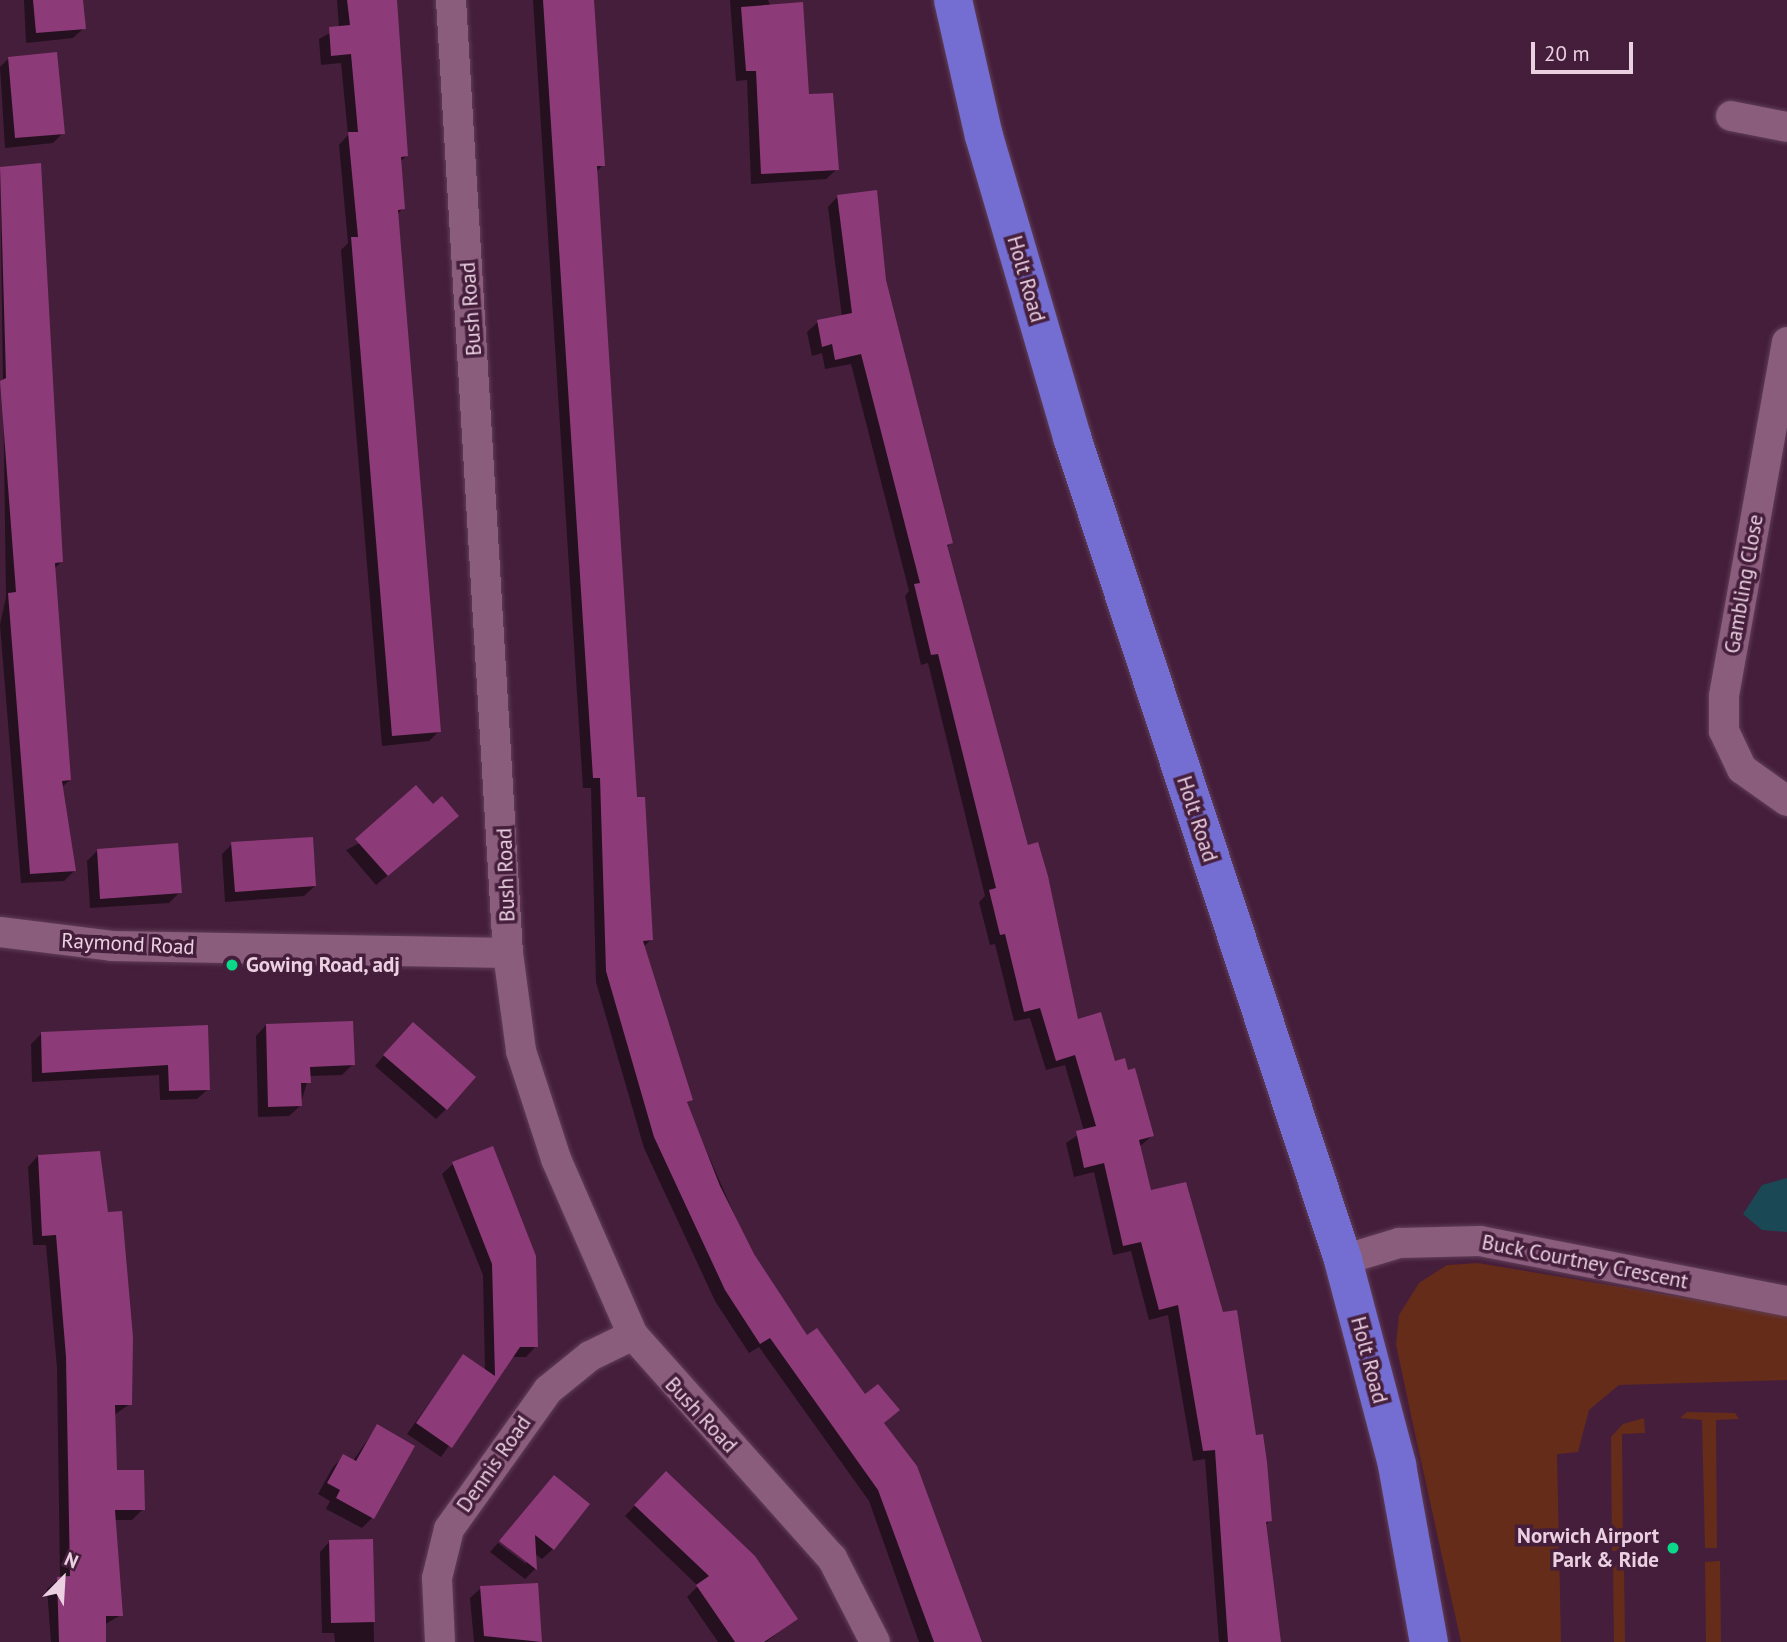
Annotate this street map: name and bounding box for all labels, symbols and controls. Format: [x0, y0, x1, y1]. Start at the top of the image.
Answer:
scale bar [1535, 28, 1636, 72]
text: 20 m [1544, 40, 1590, 67]
street label: Holt Road [1002, 233, 1050, 325]
street label: Bush Road [455, 261, 487, 357]
street label: Gambling Close [1719, 513, 1769, 655]
street label: Holt Road [1171, 773, 1223, 865]
street label: Bush Road [492, 828, 520, 922]
street label: Raymond Road [61, 928, 195, 960]
place label: Gowing Road, adj [246, 952, 401, 978]
marker: Gowing Road, adj [224, 957, 240, 973]
street label: Buck Courtney Crescent [1479, 1229, 1691, 1295]
street label: Holt Road [1345, 1314, 1393, 1406]
street label: Bush Road [660, 1372, 742, 1458]
street label: Dennis Road [452, 1411, 536, 1517]
place label: Norwich Airport Park & Ride [1516, 1523, 1659, 1573]
marker: Norwich Airport Park & Ride [1665, 1540, 1681, 1556]
north arrow [28, 1544, 98, 1614]
text: N [61, 1546, 82, 1573]

